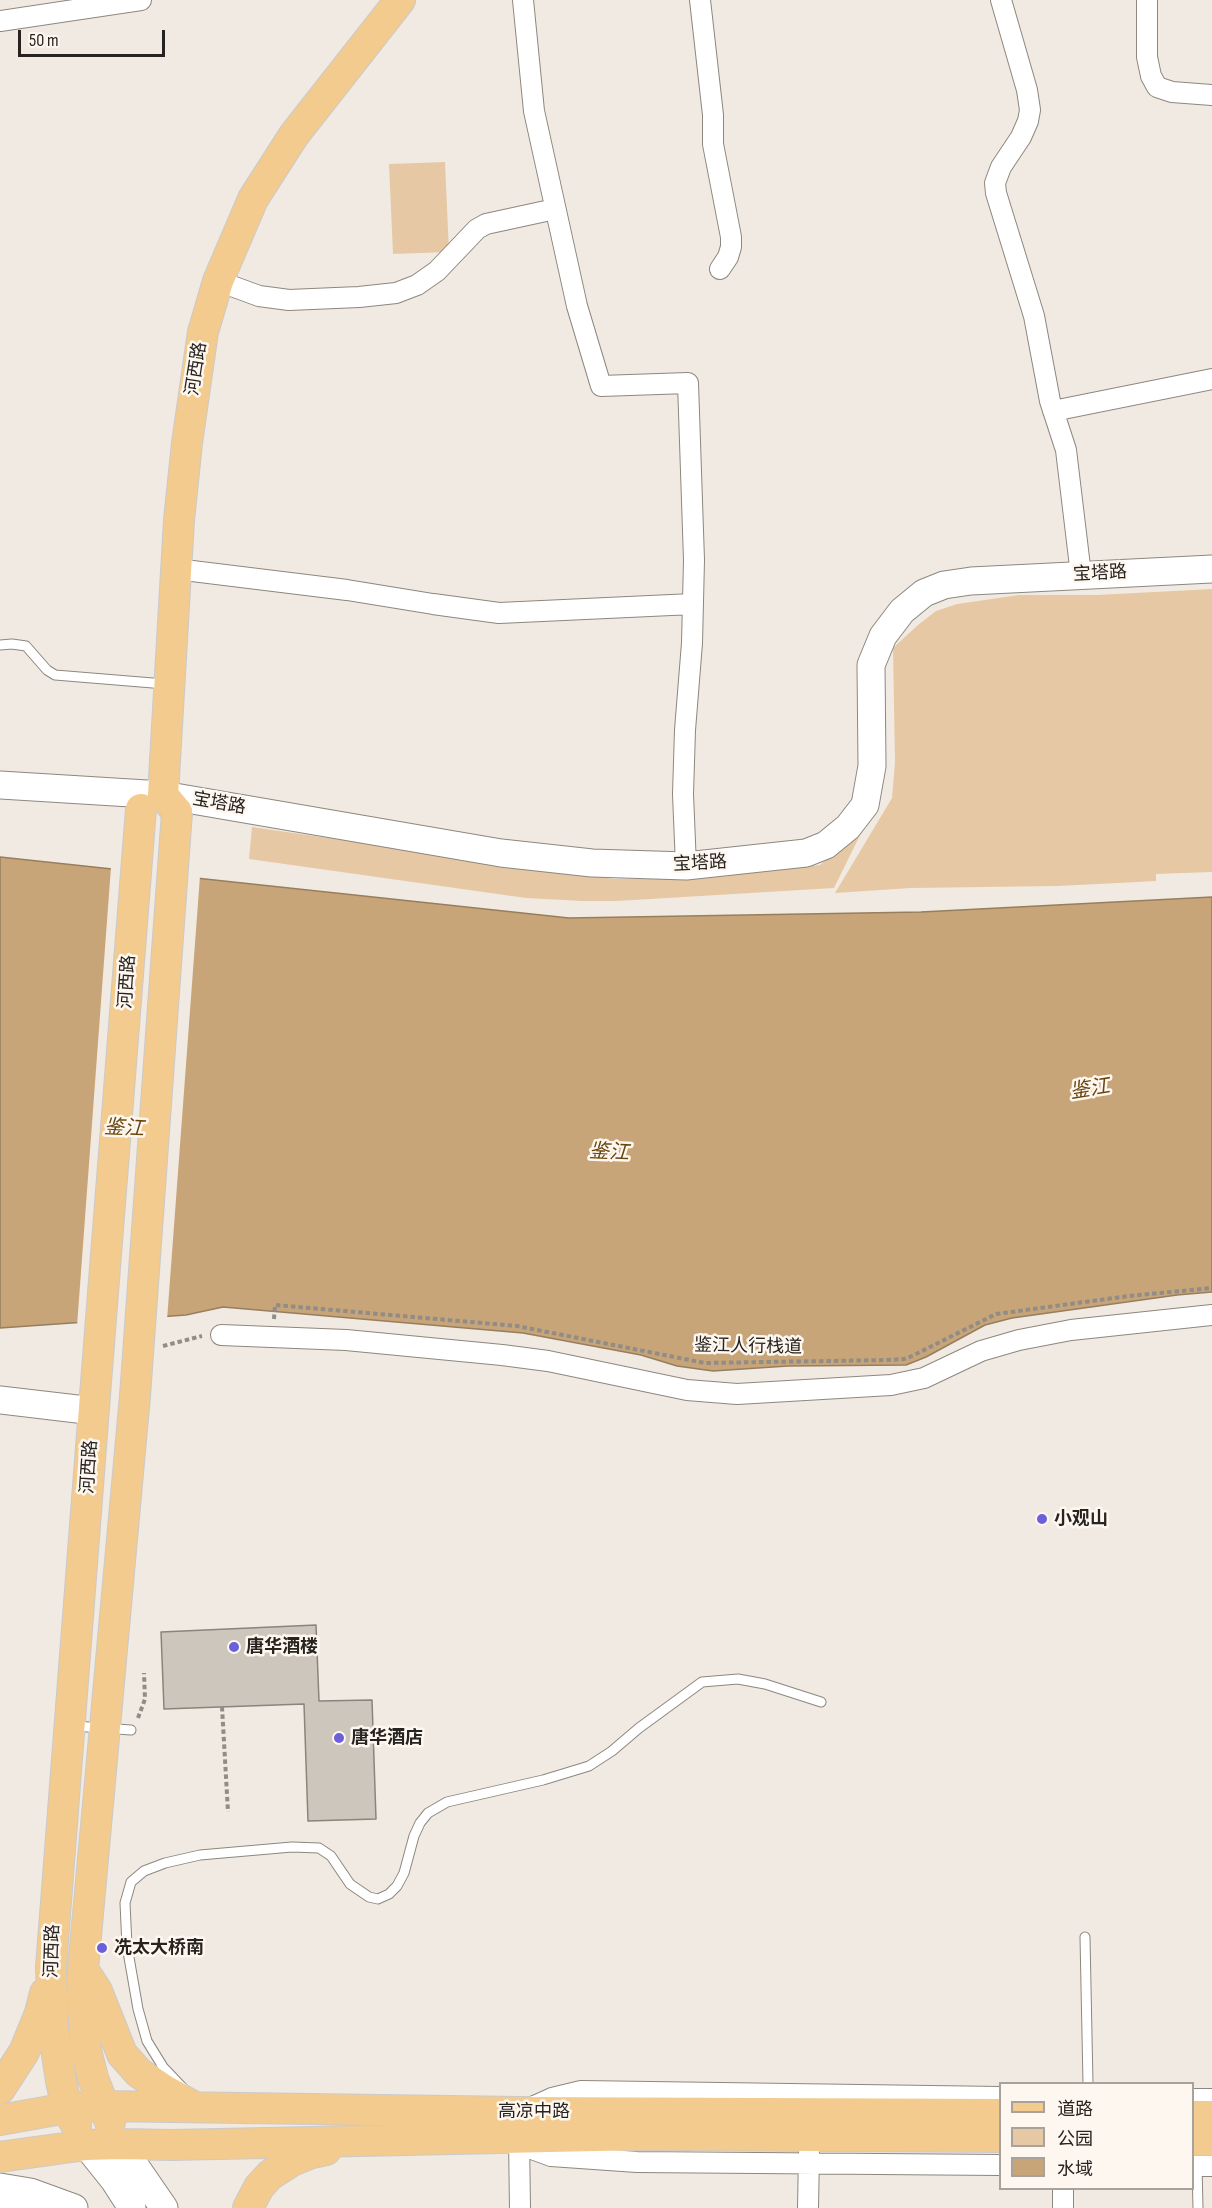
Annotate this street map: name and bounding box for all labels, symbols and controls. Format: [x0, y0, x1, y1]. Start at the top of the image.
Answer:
scale bar [21, 18, 168, 56]
text: 50 m [29, 30, 59, 51]
street label: 河西路 [182, 341, 212, 397]
street label: 宝塔路 [1072, 562, 1128, 586]
street label: 宝塔路 [191, 789, 247, 819]
street label: 宝塔路 [672, 852, 728, 876]
street label: 河西路 [115, 954, 141, 1010]
water label: 鉴江 [1068, 1075, 1112, 1105]
water label: 鉴江 [103, 1116, 145, 1142]
water label: 鉴江 [588, 1140, 630, 1166]
street label: 鉴江人行栈道 [694, 1335, 802, 1359]
street label: 河西路 [77, 1439, 103, 1495]
place label: 小观山 [1054, 1508, 1108, 1530]
marker: 小观山 [1035, 1512, 1049, 1526]
place label: 唐华酒楼 [246, 1636, 318, 1658]
marker: 唐华酒楼 [227, 1640, 241, 1654]
place label: 唐华酒店 [351, 1727, 423, 1749]
marker: 唐华酒店 [332, 1731, 346, 1745]
street label: 河西路 [41, 1924, 65, 1978]
place label: 冼太大桥南 [114, 1937, 204, 1959]
marker: 冼太大桥南 [95, 1941, 109, 1955]
legend [999, 2082, 1194, 2190]
text: 道路 [1057, 2099, 1093, 2120]
street label: 高凉中路 [498, 2101, 570, 2123]
text: 公园 [1057, 2129, 1093, 2150]
text: 水域 [1057, 2159, 1093, 2180]

